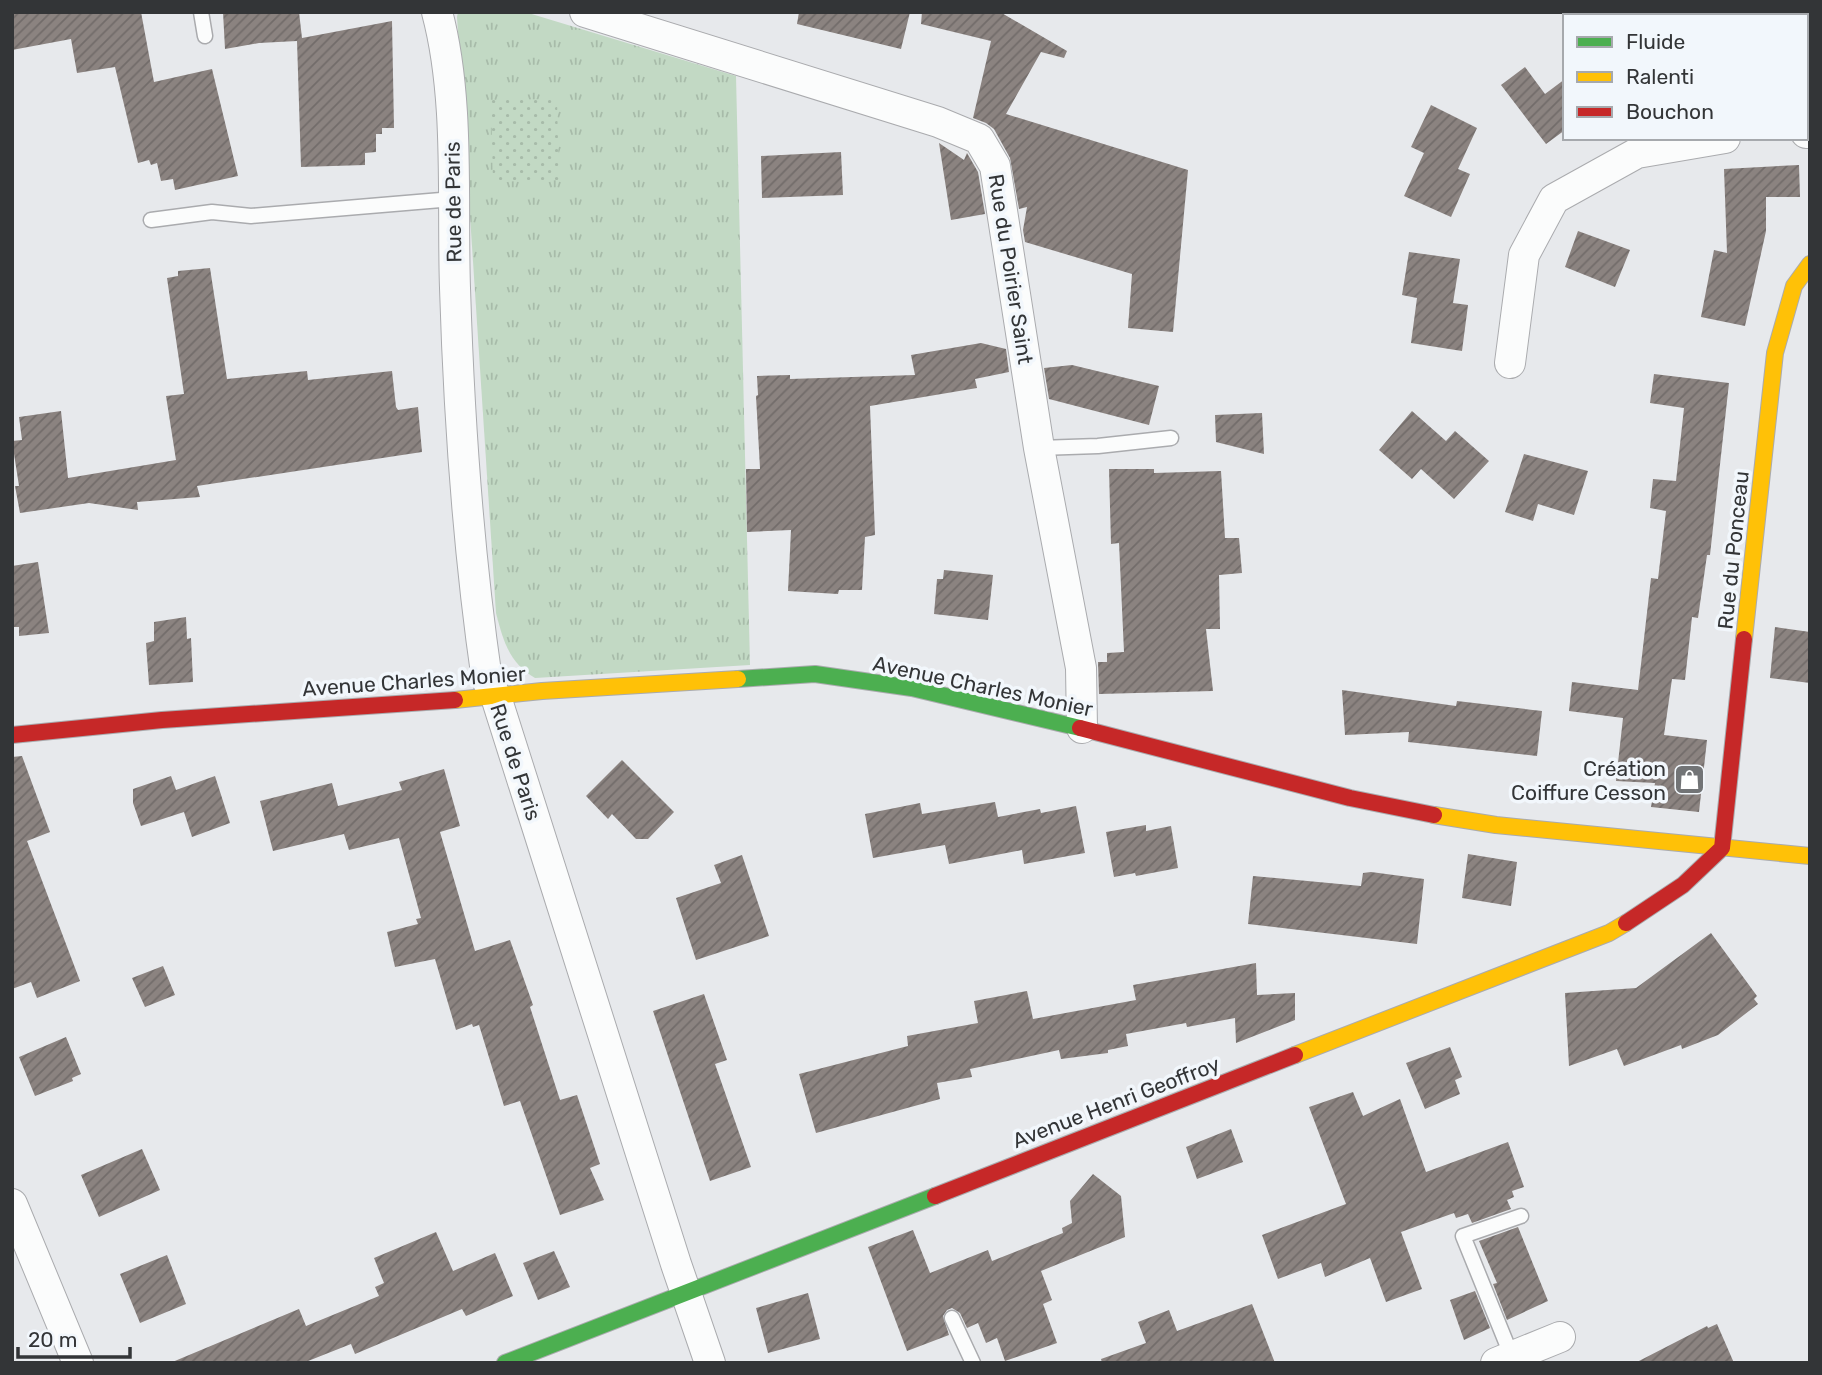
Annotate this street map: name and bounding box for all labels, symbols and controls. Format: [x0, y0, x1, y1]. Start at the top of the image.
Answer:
legend [1563, 14, 1808, 140]
text: Fluide [1626, 29, 1685, 54]
text: Ralenti [1626, 64, 1694, 89]
text: Bouchon [1626, 99, 1714, 124]
street label: Rue de Paris [439, 141, 467, 263]
street label: Rue du Poirier Saint [984, 172, 1038, 366]
street label: Rue du Ponceau [1712, 469, 1754, 631]
street label: Avenue Charles Monier [871, 650, 1095, 722]
street label: Avenue Charles Monier [301, 661, 527, 701]
street label: Rue de Paris [485, 700, 547, 824]
place label: Création Coiffure Cesson [1511, 756, 1666, 805]
shop icon: Création Coiffure Cesson [1672, 763, 1706, 797]
street label: Avenue Henri Geoffroy [1009, 1051, 1223, 1153]
scale bar [18, 1316, 130, 1360]
text: 20 m [28, 1327, 77, 1352]

